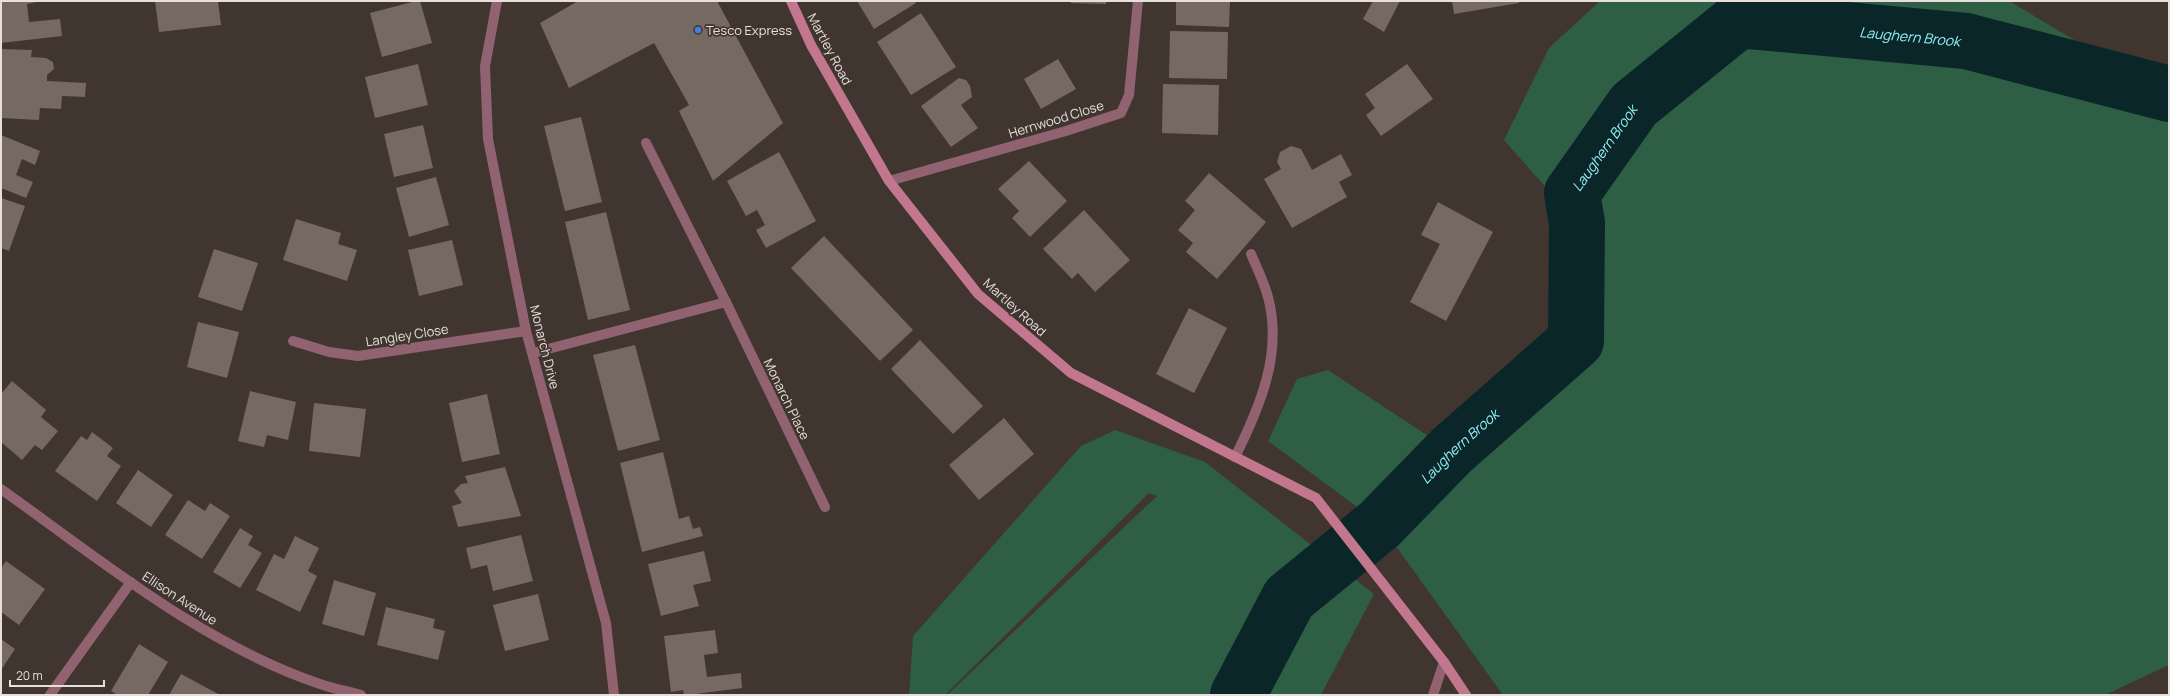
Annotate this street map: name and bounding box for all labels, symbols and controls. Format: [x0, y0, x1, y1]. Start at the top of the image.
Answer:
street label: Martley Road [804, 10, 856, 88]
place label: Tesco Express [706, 21, 792, 39]
water label: Laughern Brook [1859, 22, 1963, 50]
marker: Tesco Express [693, 25, 703, 35]
street label: Hernwood Close [1006, 96, 1106, 142]
water label: Laughern Brook [1567, 99, 1642, 195]
street label: Martley Road [980, 274, 1050, 340]
street label: Monarch Drive [526, 303, 564, 391]
street label: Langley Close [364, 320, 450, 350]
street label: Monarch Place [760, 355, 815, 443]
water label: Laughern Brook [1415, 403, 1504, 487]
street label: Ellison Avenue [139, 567, 221, 629]
scale bar [10, 662, 104, 688]
text: 20 m [16, 667, 43, 684]

